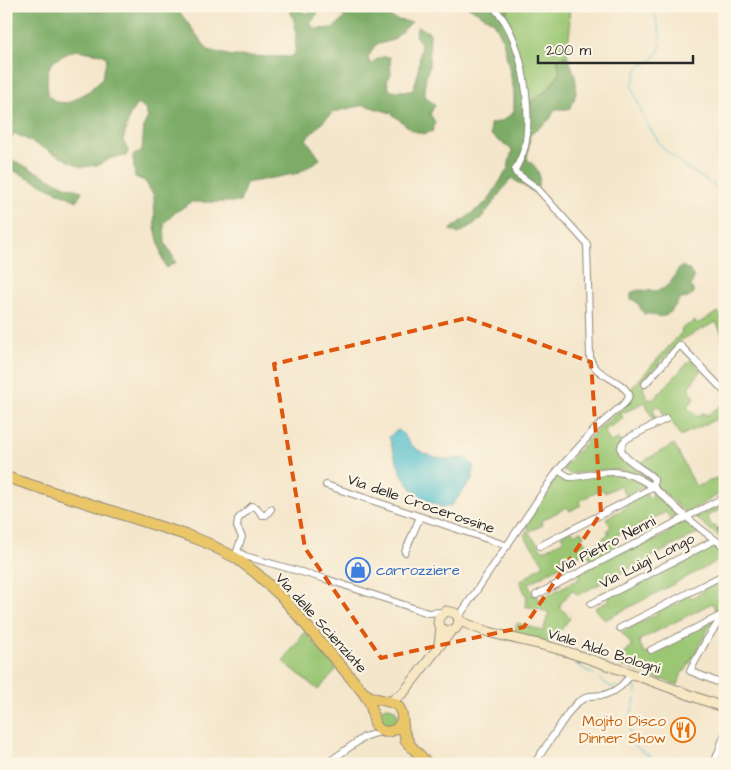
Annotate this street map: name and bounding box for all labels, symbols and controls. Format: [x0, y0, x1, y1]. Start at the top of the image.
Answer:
scale bar [538, 32, 694, 64]
text: 200 m [546, 40, 592, 61]
street label: Via delle Crocerossine [345, 469, 497, 539]
street label: Via Pietro Nenni [553, 511, 660, 579]
street label: Via Luigi Longo [596, 528, 699, 595]
shop icon: carrozziere [345, 557, 371, 583]
place label: carrozziere [376, 560, 460, 581]
street label: Via delle Scienziate [270, 568, 372, 678]
street label: Viale Aldo Bologni [545, 623, 664, 680]
place label: Mojito Disco Dinner Show [579, 711, 667, 749]
restaurant icon: Mojito Disco Dinner Show [670, 717, 696, 743]

